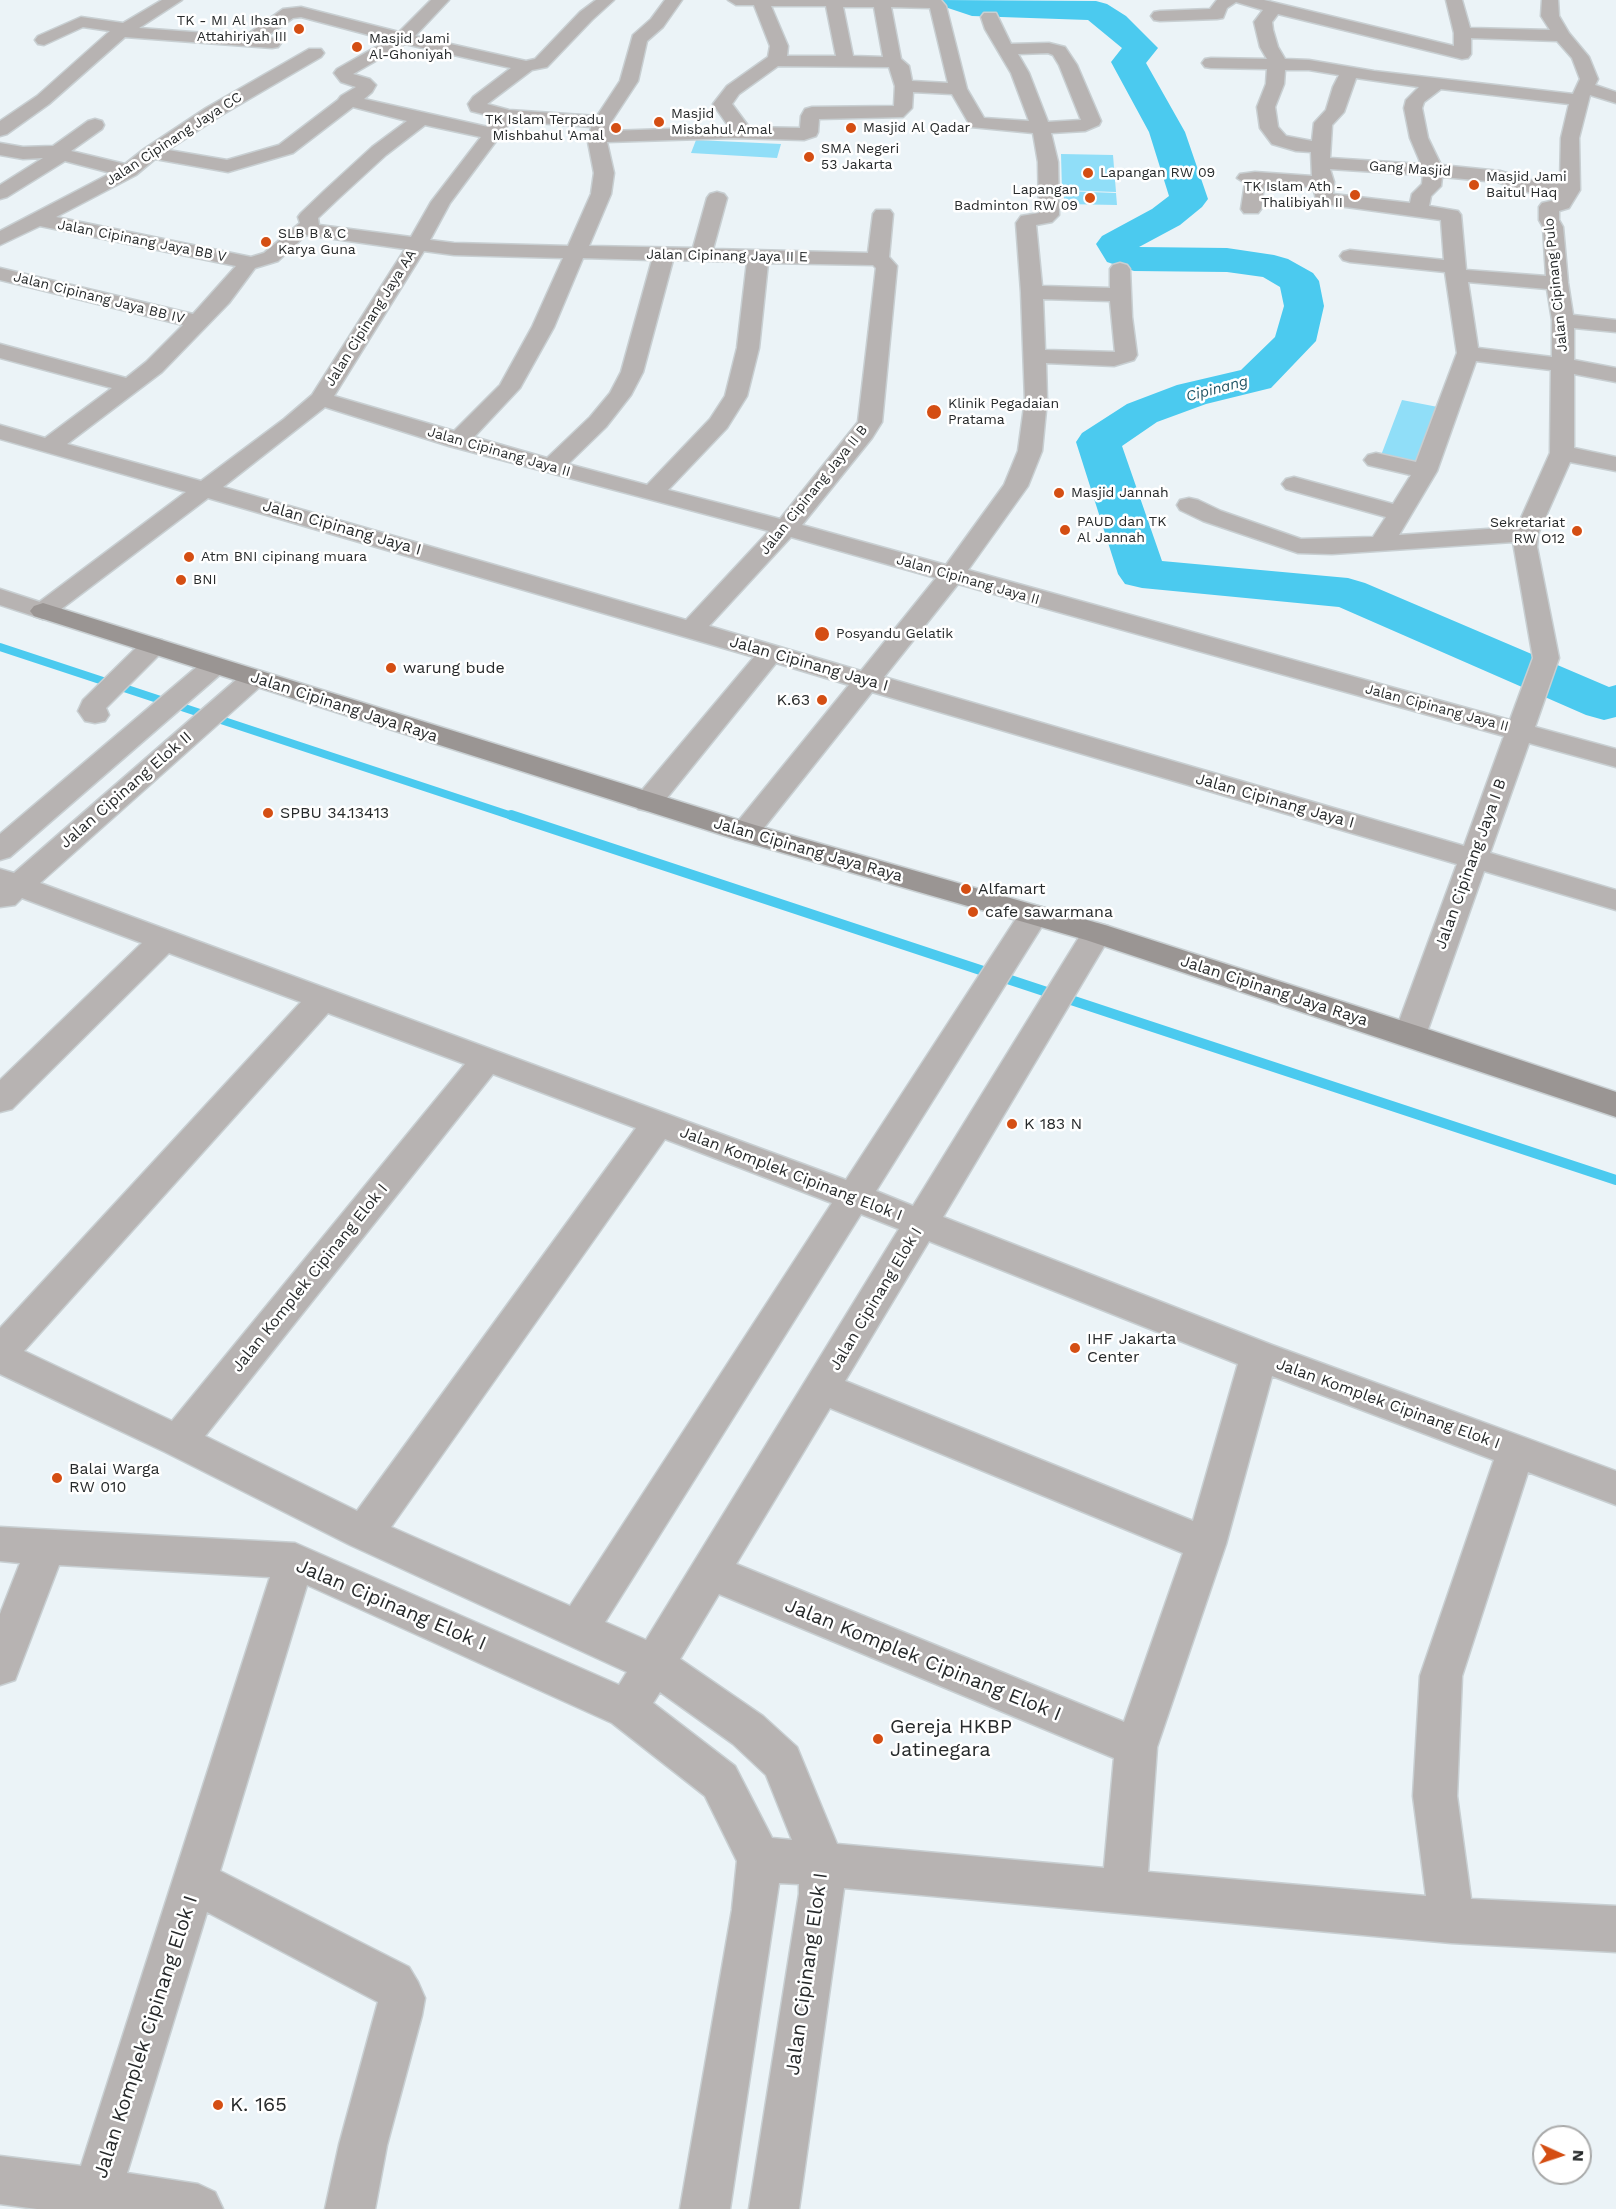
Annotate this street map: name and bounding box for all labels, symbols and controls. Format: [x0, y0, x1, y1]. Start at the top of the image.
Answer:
place label: TK - MI Al Ihsan Attahiriyah III [177, 13, 287, 46]
marker: TK - MI Al Ihsan Attahiriyah III [292, 22, 306, 36]
place label: Masjid Jami Al-Ghoniyah [369, 31, 452, 63]
marker: Masjid Jami Al-Ghoniyah [350, 40, 364, 54]
street label: Jalan Cipinang Jaya CC [103, 89, 245, 189]
place label: Masjid Misbahul Amal [671, 106, 772, 138]
place label: TK Islam Terpadu Mishbahul 'Amal [485, 112, 604, 144]
marker: Masjid Misbahul Amal [652, 115, 666, 129]
place label: Masjid Al Qadar [863, 120, 970, 136]
marker: TK Islam Terpadu Mishbahul 'Amal [609, 121, 623, 135]
marker: Masjid Al Qadar [844, 121, 858, 135]
place label: SMA Negeri 53 Jakarta [821, 141, 899, 174]
marker: SMA Negeri 53 Jakarta [802, 150, 816, 164]
street label: Gang Masjid [1368, 158, 1452, 180]
place label: Lapangan RW 09 [1100, 165, 1215, 181]
marker: Lapangan RW 09 [1081, 166, 1095, 180]
place label: Masjid Jami Baitul Haq [1486, 169, 1567, 202]
marker: Masjid Jami Baitul Haq [1467, 178, 1481, 192]
place label: TK Islam Ath - Thalibiyah II [1244, 179, 1343, 212]
place label: Lapangan Badminton RW 09 [954, 182, 1078, 214]
marker: TK Islam Ath - Thalibiyah II [1348, 188, 1362, 202]
marker: Lapangan Badminton RW 09 [1083, 191, 1097, 205]
street label: Jalan Cipinang Jaya BB V [56, 216, 228, 266]
street label: Jalan Cipinang Pulo [1541, 217, 1571, 353]
place label: SLB B & C Karya Guna [278, 226, 356, 258]
marker: SLB B & C Karya Guna [259, 235, 273, 249]
street label: Jalan Cipinang Jaya II E [646, 246, 808, 266]
street label: Jalan Cipinang Jaya AA [322, 247, 420, 389]
street label: Jalan Cipinang Jaya BB IV [12, 269, 186, 327]
water label: Cipinang [1184, 372, 1250, 406]
place label: Klinik Pegadaian Pratama [948, 396, 1059, 428]
marker: Klinik Pegadaian Pratama [925, 403, 943, 421]
street label: Jalan Cipinang Jaya II B [757, 422, 871, 558]
street label: Jalan Cipinang Jaya II [426, 424, 572, 480]
place label: Masjid Jannah [1071, 485, 1169, 501]
marker: Masjid Jannah [1052, 486, 1066, 500]
street label: Jalan Cipinang Jaya I [260, 496, 424, 560]
place label: PAUD dan TK Al Jannah [1077, 514, 1166, 546]
place label: Sekretariat RW O12 [1490, 515, 1565, 548]
marker: PAUD dan TK Al Jannah [1058, 523, 1072, 537]
marker: Sekretariat RW O12 [1570, 524, 1584, 538]
place label: Atm BNI cipinang muara [201, 549, 367, 565]
marker: Atm BNI cipinang muara [182, 550, 196, 564]
street label: Jalan Cipinang Jaya II [895, 552, 1041, 608]
place label: BNI [193, 572, 217, 588]
marker: BNI [174, 573, 188, 587]
marker: Posyandu Gelatik [813, 625, 831, 643]
place label: Posyandu Gelatik [836, 626, 953, 642]
street label: Jalan Cipinang Jaya I [727, 632, 891, 696]
place label: warung bude [403, 658, 505, 678]
marker: warung bude [384, 661, 398, 675]
street label: Jalan Cipinang Jaya Raya [248, 668, 440, 746]
street label: Jalan Cipinang Jaya II [1363, 681, 1511, 735]
place label: K.63 [776, 690, 810, 710]
marker: K.63 [815, 693, 829, 707]
street label: Jalan Cipinang Elok II [56, 728, 196, 852]
street label: Jalan Cipinang Jaya I [1193, 769, 1357, 833]
street label: Jalan Cipinang Jaya I B [1431, 776, 1511, 952]
place label: SPBU 34.13413 [280, 803, 389, 823]
marker: SPBU 34.13413 [261, 806, 275, 820]
street label: Jalan Cipinang Jaya Raya [711, 814, 905, 886]
place label: Alfamart [978, 879, 1045, 899]
marker: Alfamart [959, 882, 973, 896]
place label: cafe sawarmana [985, 902, 1113, 922]
marker: cafe sawarmana [966, 905, 980, 919]
street label: Jalan Cipinang Jaya Raya [1178, 952, 1370, 1030]
place label: K 183 N [1024, 1114, 1082, 1134]
marker: K 183 N [1005, 1117, 1019, 1131]
street label: Jalan Komplek Cipinang Elok I [677, 1123, 905, 1225]
street label: Jalan Komplek Cipinang Elok I [228, 1180, 392, 1376]
street label: Jalan Cipinang Elok I [826, 1224, 926, 1374]
place label: IHF Jakarta Center [1087, 1329, 1176, 1367]
marker: IHF Jakarta Center [1068, 1341, 1082, 1355]
street label: Jalan Komplek Cipinang Elok I [1273, 1354, 1503, 1454]
place label: Balai Warga RW 010 [69, 1459, 160, 1497]
marker: Balai Warga RW 010 [50, 1471, 64, 1485]
street label: Jalan Cipinang Elok I [292, 1554, 490, 1656]
street label: Jalan Komplek Cipinang Elok I [781, 1593, 1065, 1727]
place label: Gereja HKBP Jatinegara [890, 1715, 1012, 1762]
marker: Gereja HKBP Jatinegara [871, 1732, 885, 1746]
street label: Jalan Cipinang Elok I [781, 1871, 833, 2077]
street label: Jalan Komplek Cipinang Elok I [89, 1893, 203, 2181]
place label: K. 165 [230, 2093, 287, 2117]
marker: K. 165 [211, 2098, 225, 2112]
north arrow [1532, 2125, 1592, 2185]
text: N [1569, 2149, 1588, 2162]

